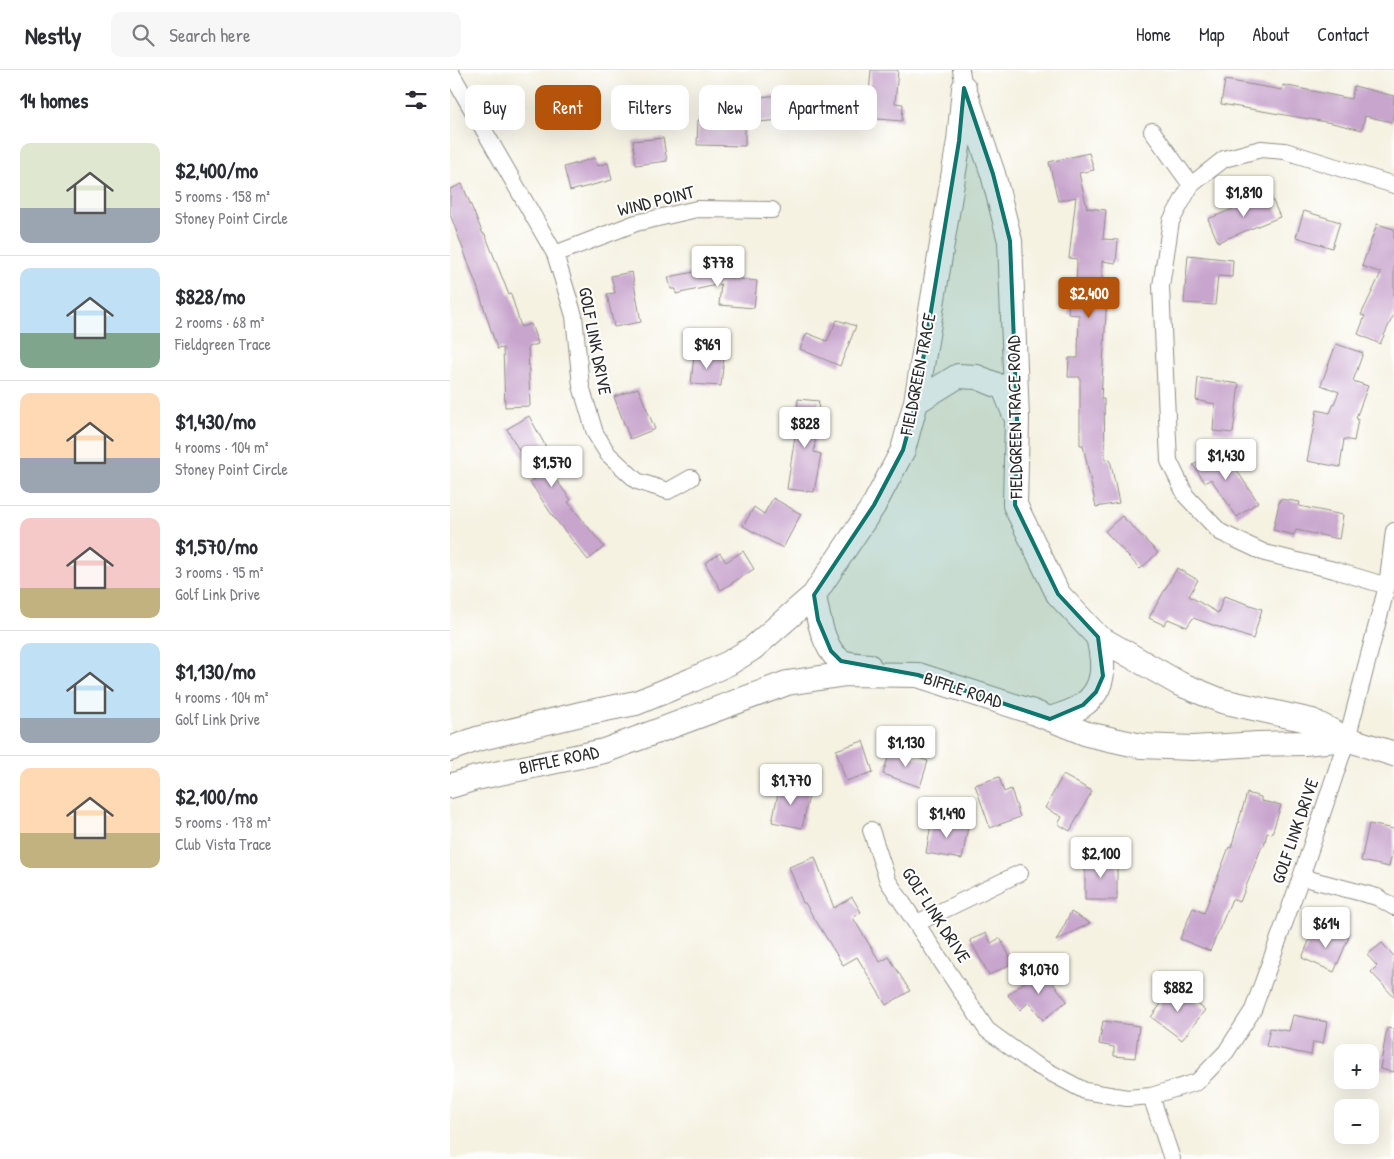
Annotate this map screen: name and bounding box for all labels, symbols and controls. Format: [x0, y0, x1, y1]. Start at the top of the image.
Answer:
search box [111, 12, 461, 57]
text: Nestly [25, 19, 81, 51]
icon: search [129, 21, 157, 49]
text: Search here [169, 22, 251, 48]
text: Home [1136, 22, 1171, 47]
text: Map [1199, 22, 1224, 47]
text: About [1252, 22, 1289, 47]
text: Contact [1317, 22, 1369, 47]
chip: Buy [465, 85, 525, 130]
chip: Rent [535, 85, 601, 130]
chip: Filters [611, 85, 689, 130]
chip: New [699, 85, 761, 130]
chip: Apartment [771, 85, 877, 130]
text: 14 homes [20, 86, 88, 115]
icon: filters [402, 86, 430, 114]
text: $2,400/mo [175, 156, 258, 185]
icon: home [60, 163, 120, 223]
pin: $1,810 [1203, 176, 1285, 218]
street label: WIND POINT [615, 179, 698, 222]
text: $1,810 [1225, 181, 1263, 203]
text: 5 rooms · 158 m² [175, 185, 270, 207]
text: Stoney Point Circle [175, 207, 288, 229]
pin: $778 [688, 246, 748, 288]
text: $778 [703, 251, 733, 273]
pin: $2,400 [1048, 276, 1130, 319]
text: $828/mo [175, 282, 245, 311]
text: $2,400 [1069, 282, 1109, 304]
street label: GOLF LINK DRIVE [573, 285, 618, 397]
icon: home [60, 288, 120, 348]
text: 2 rooms · 68 m² [175, 311, 264, 333]
street label: FIELDGREEN TRACE [893, 311, 942, 438]
pin: $969 [677, 328, 737, 370]
text: Fieldgreen Trace [175, 333, 271, 355]
text: $969 [694, 333, 720, 355]
street label: FIELDGREEN TRACE ROAD [1001, 335, 1028, 500]
pin: $828 [775, 406, 835, 449]
text: $1,430/mo [175, 407, 256, 436]
text: $828 [790, 412, 820, 434]
icon: home [60, 413, 120, 473]
text: 4 rooms · 104 m² [175, 436, 269, 458]
pin: $1,430 [1185, 438, 1267, 481]
text: $1,430 [1207, 444, 1245, 466]
pin: $1,570 [511, 446, 593, 488]
text: $1,570 [532, 451, 572, 473]
text: Stoney Point Circle [175, 458, 288, 480]
text: $1,570/mo [175, 532, 258, 561]
icon: home [60, 538, 120, 598]
text: 3 rooms · 95 m² [175, 561, 263, 583]
text: Golf Link Drive [175, 583, 260, 605]
text: $1,130/mo [175, 657, 256, 686]
icon: home [60, 663, 120, 723]
street label: BIFFLE ROAD [921, 665, 1006, 714]
text: 4 rooms · 104 m² [175, 686, 269, 708]
text: Golf Link Drive [175, 708, 260, 730]
pin: $1,130 [865, 726, 947, 768]
text: $1,130 [887, 731, 925, 753]
street label: BIFFLE ROAD [517, 739, 602, 780]
pin: $1,770 [750, 764, 832, 806]
text: $1,770 [771, 769, 811, 791]
street label: GOLF LINK DRIVE [1265, 775, 1324, 887]
text: $2,100/mo [175, 782, 258, 811]
icon: home [60, 788, 120, 848]
pin: $1,490 [906, 796, 988, 839]
text: $1,490 [929, 802, 965, 824]
text: 5 rooms · 178 m² [175, 811, 271, 833]
text: Club Vista Trace [175, 833, 271, 855]
pin: $2,100 [1060, 836, 1142, 879]
text: $2,100 [1082, 842, 1120, 864]
street label: GOLF LINK DRIVE [896, 862, 977, 967]
pin: $614 [1296, 906, 1356, 949]
text: $614 [1313, 912, 1339, 934]
pin: $1,070 [998, 952, 1080, 995]
text: $1,070 [1019, 958, 1059, 980]
pin: $882 [1148, 970, 1208, 1013]
text: $882 [1163, 976, 1193, 998]
map controls [1334, 1044, 1379, 1144]
button: + [1334, 1044, 1379, 1089]
button: − [1334, 1099, 1379, 1144]

